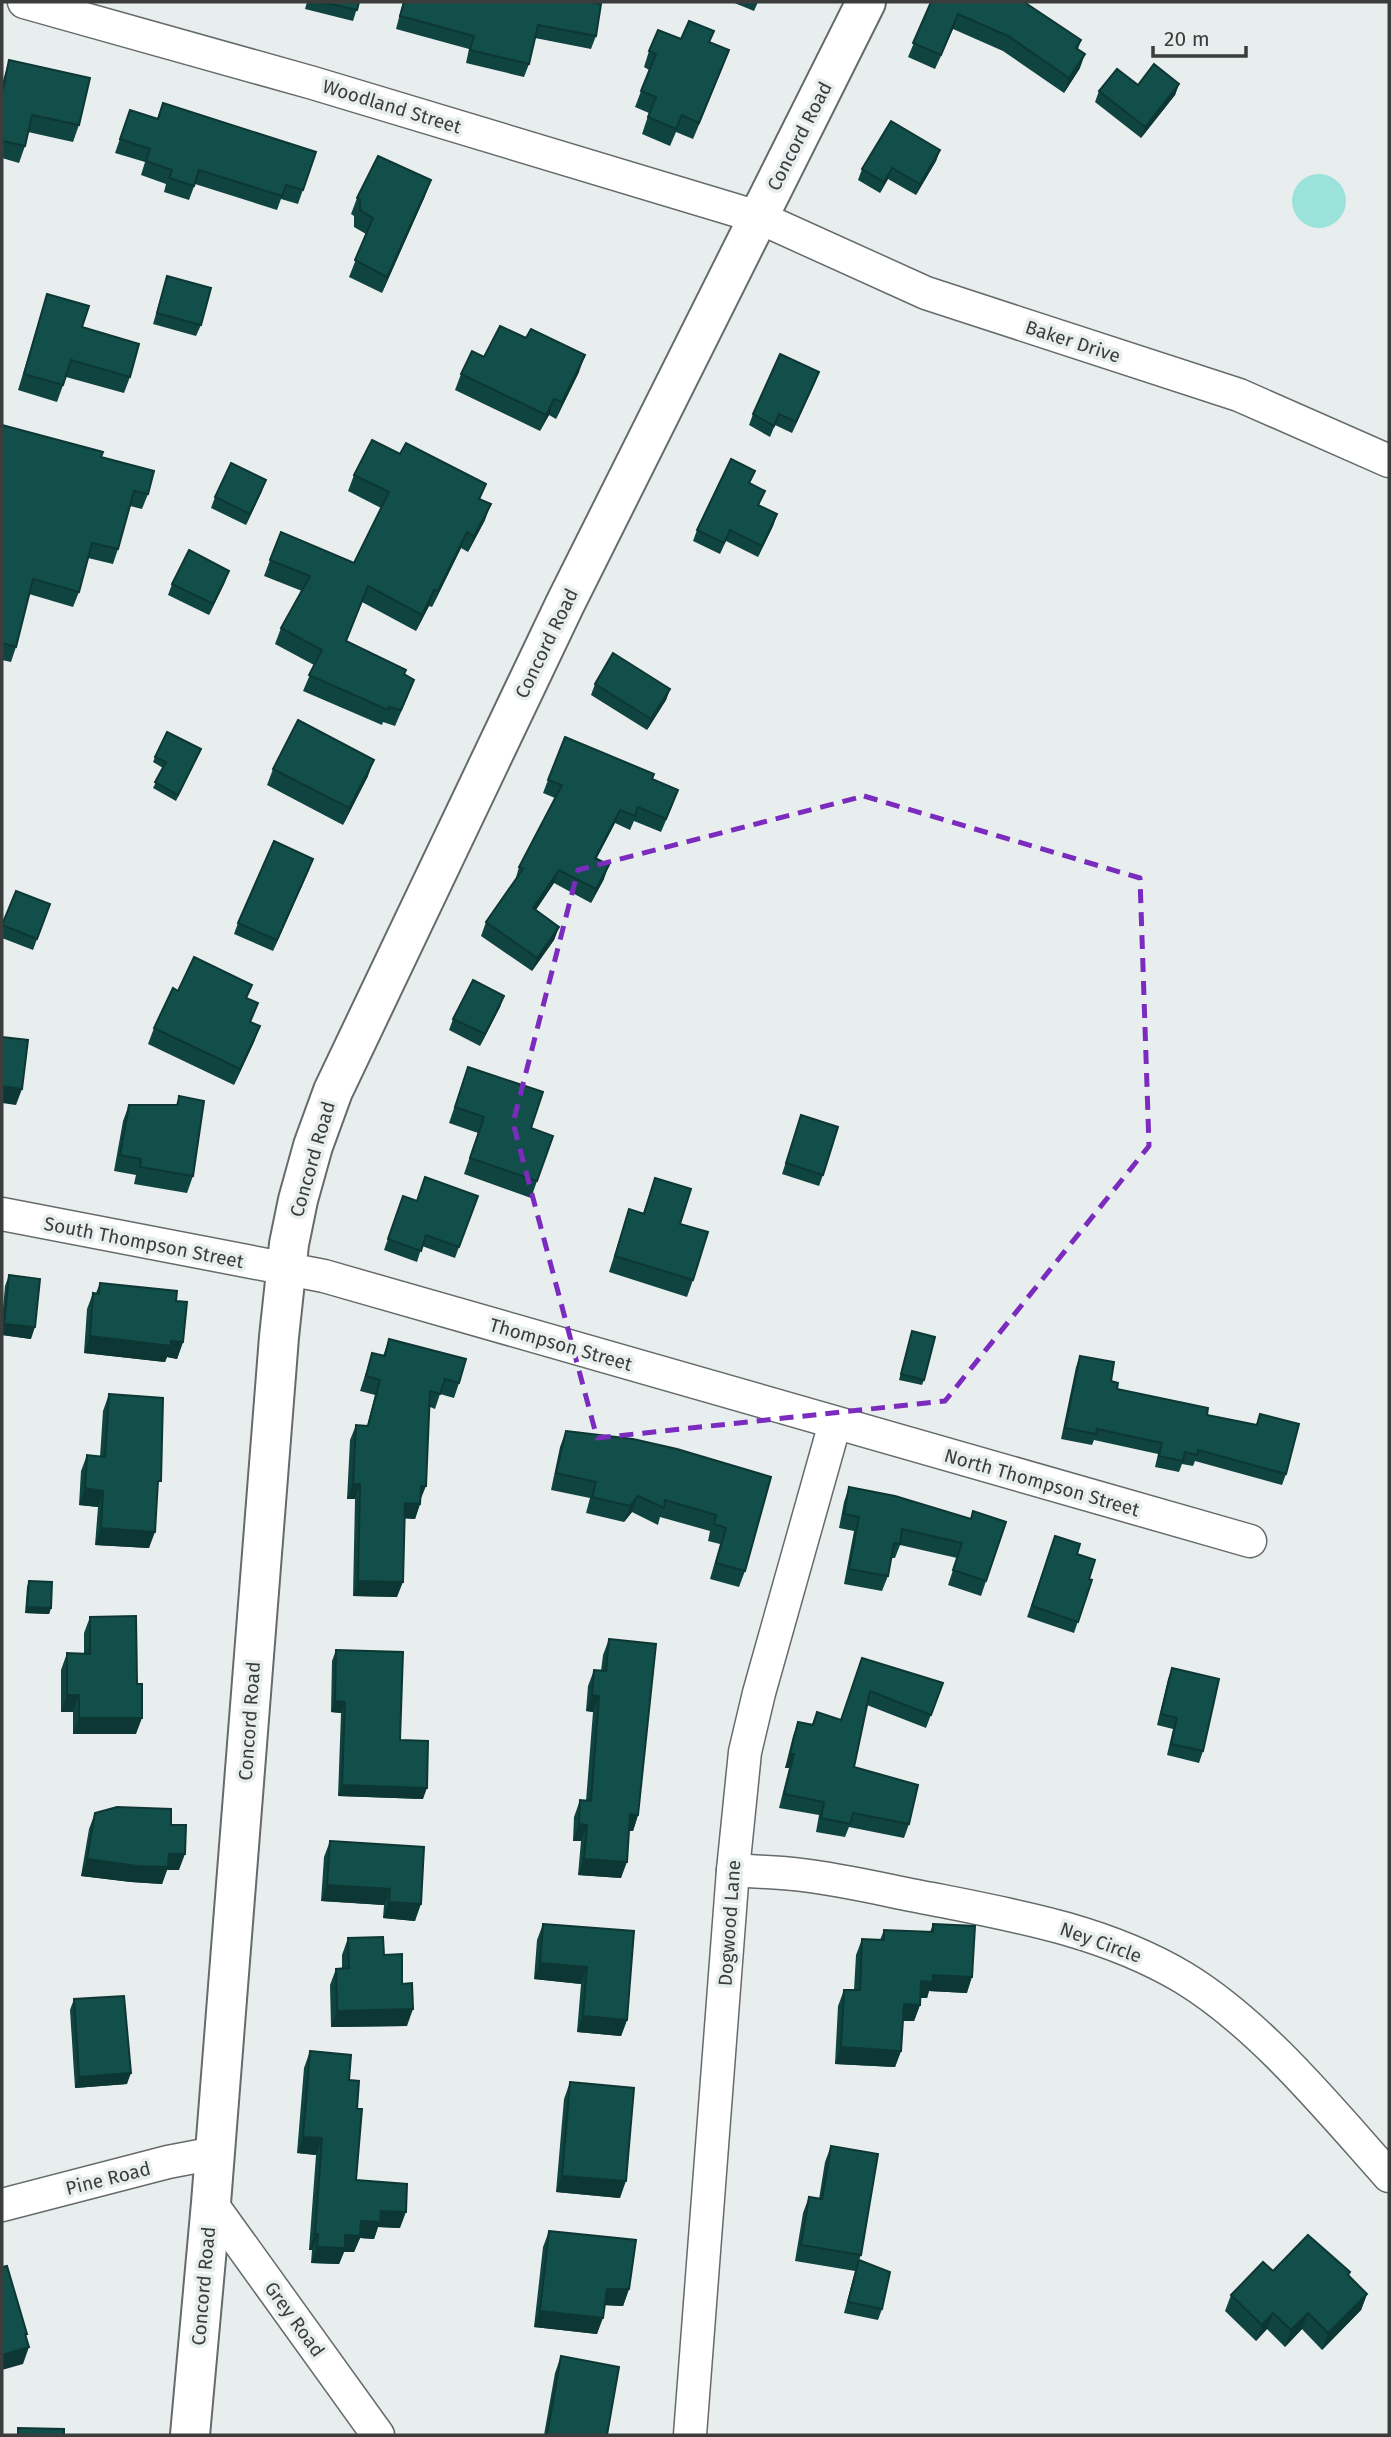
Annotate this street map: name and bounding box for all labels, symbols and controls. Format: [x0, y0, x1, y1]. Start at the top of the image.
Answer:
scale bar [1153, 14, 1246, 58]
text: 20 m [1164, 26, 1210, 52]
street label: Woodland Street [320, 74, 464, 139]
street label: Concord Road [762, 78, 837, 195]
street label: Baker Drive [1022, 315, 1123, 368]
street label: Concord Road [510, 585, 583, 702]
street label: Concord Road [285, 1099, 340, 1220]
street label: South Thompson Street [42, 1212, 246, 1273]
street label: Thompson Street [487, 1313, 635, 1376]
street label: North Thompson Street [942, 1444, 1142, 1521]
street label: Concord Road [234, 1661, 265, 1781]
street label: Dogwood Lane [714, 1859, 745, 1987]
street label: Ney Circle [1057, 1917, 1145, 1968]
street label: Pine Road [63, 2157, 153, 2200]
street label: Concord Road [187, 2226, 220, 2346]
street label: Grey Road [260, 2277, 330, 2361]

